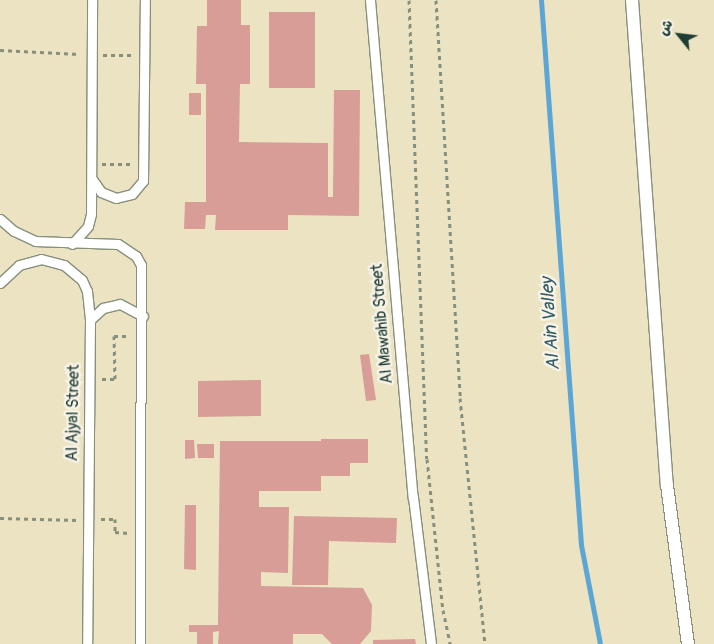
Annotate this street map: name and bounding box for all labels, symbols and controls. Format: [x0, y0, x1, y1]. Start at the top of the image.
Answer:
north arrow [654, 10, 704, 60]
text: ش [654, 17, 677, 38]
street label: Al Mawahib Street [367, 263, 397, 385]
water label: Al Ain Valley [537, 277, 565, 371]
street label: Al Ajyal Street [63, 365, 83, 461]

